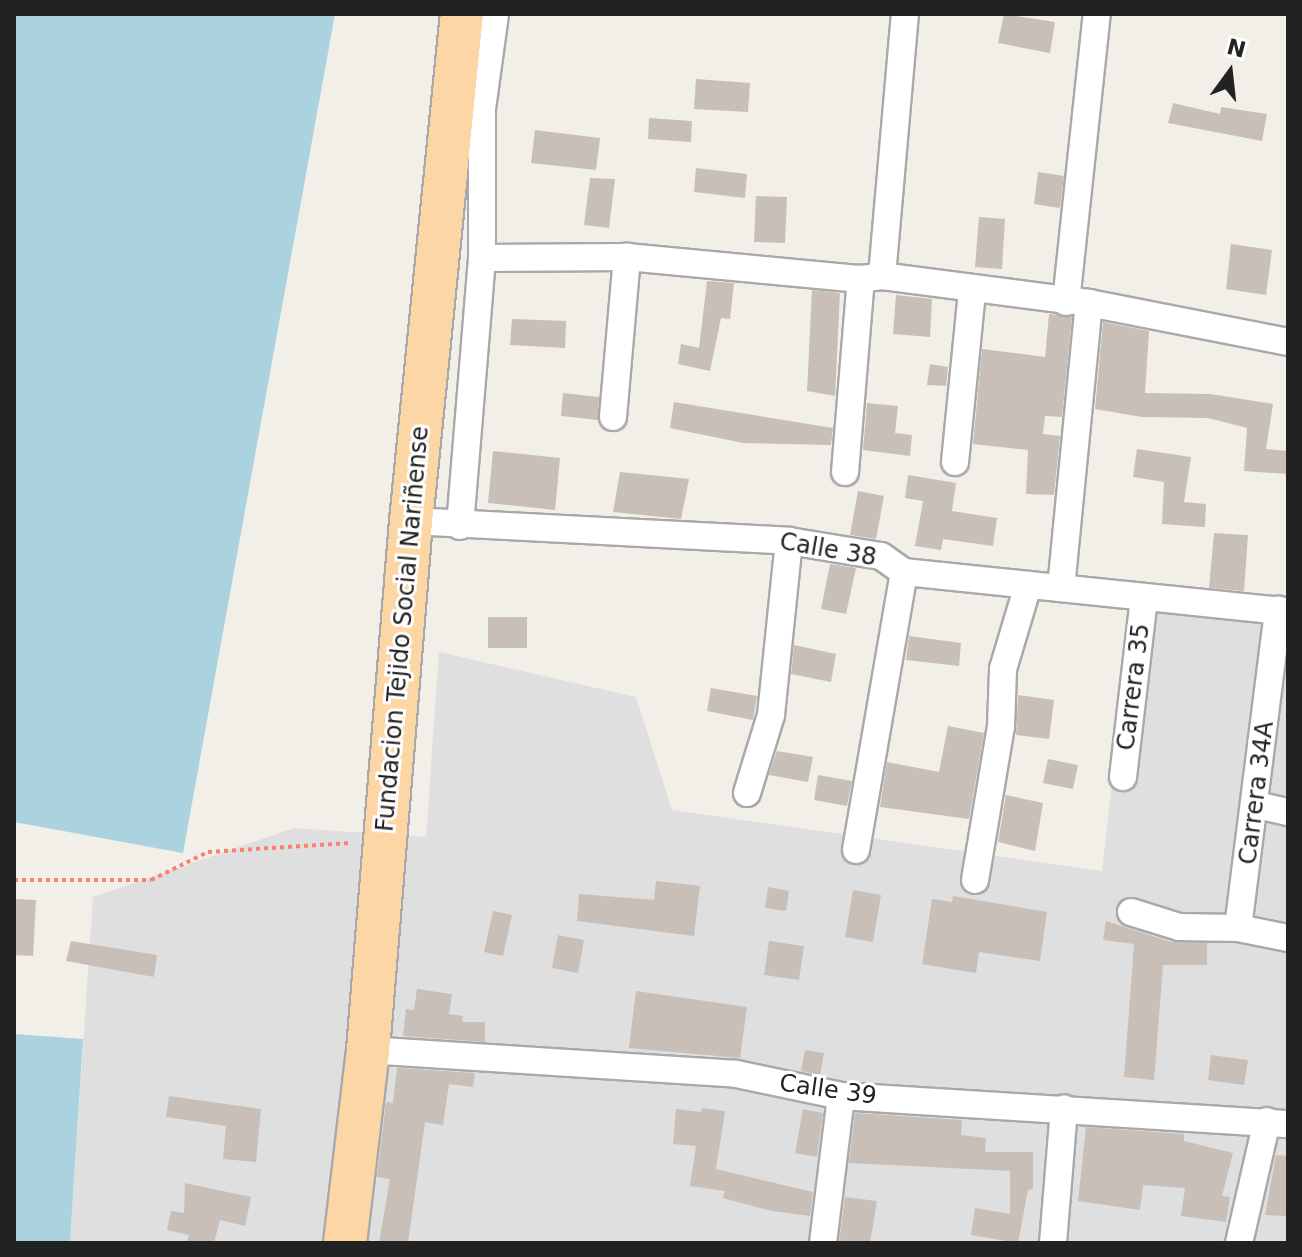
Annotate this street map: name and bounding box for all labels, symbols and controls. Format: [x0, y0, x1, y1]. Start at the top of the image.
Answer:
north arrow [1190, 32, 1270, 112]
text: N [1224, 34, 1248, 63]
street label: Fundacion Tejido Social Nariñense [371, 425, 435, 833]
street label: Calle 38 [777, 527, 879, 573]
street label: Carrera 35 [1112, 622, 1156, 752]
street label: Carrera 34A [1234, 720, 1280, 866]
street label: Calle 39 [778, 1069, 878, 1111]

